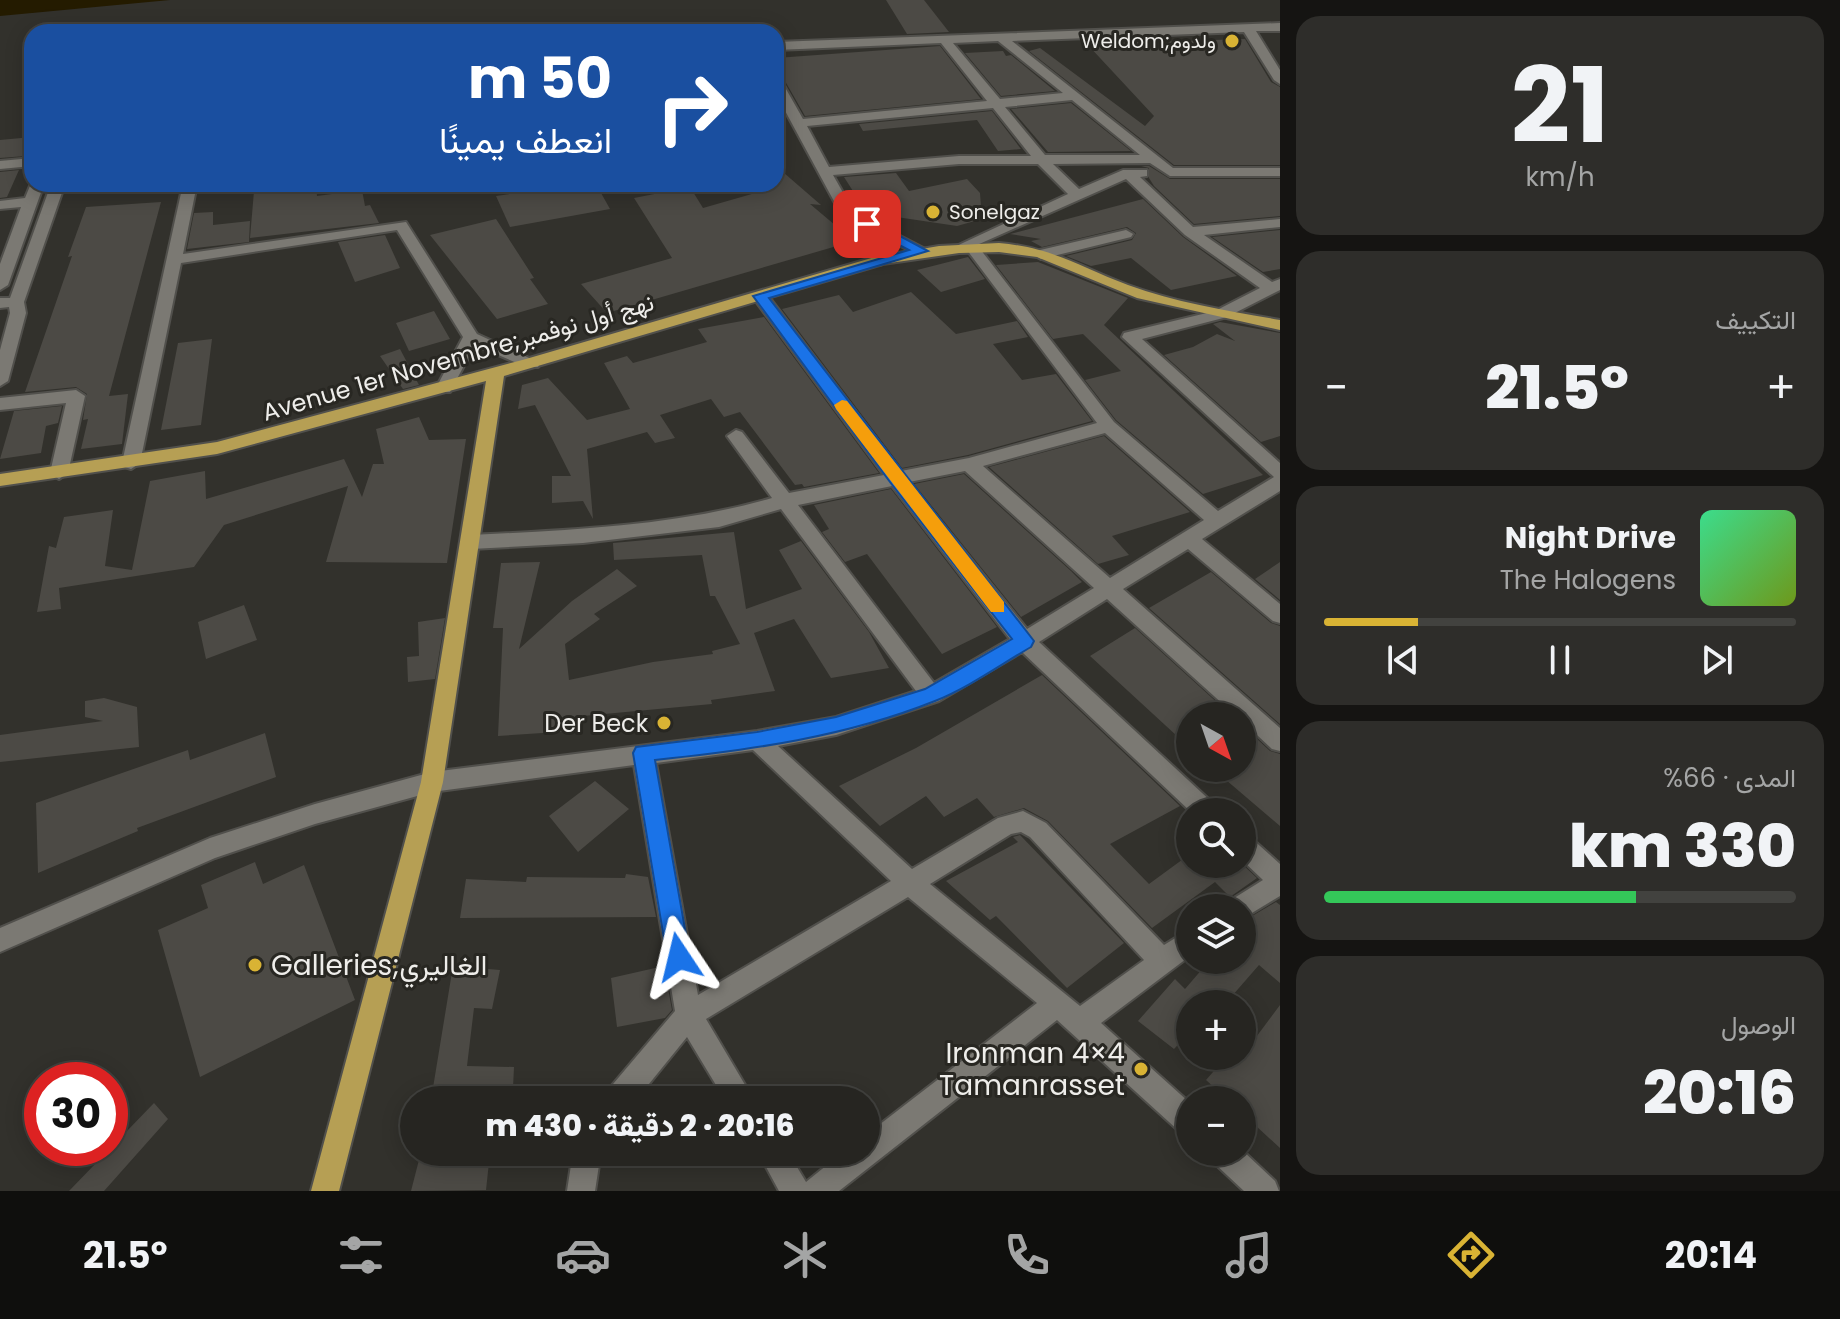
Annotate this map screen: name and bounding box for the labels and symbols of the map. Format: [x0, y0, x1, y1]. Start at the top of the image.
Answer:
place label: Weldom;ولدوم [1081, 27, 1216, 55]
marker: Weldom;ولدوم [1223, 32, 1241, 50]
pin [833, 190, 901, 258]
place label: Sonelgaz [949, 198, 1040, 226]
marker: Sonelgaz [924, 203, 942, 221]
street label: Avenue 1er Novembre;نهج أول نوفمبر [258, 285, 658, 430]
north arrow [1176, 702, 1256, 782]
place label: Der Beck [544, 707, 649, 740]
marker: Der Beck [655, 714, 673, 732]
position arrow [637, 915, 721, 999]
place label: Galleries;الغاليري [271, 946, 487, 988]
marker: Galleries;الغاليري [246, 956, 264, 974]
place label: Ironman 4×4 Tamanrasset [939, 1034, 1125, 1105]
marker: Ironman 4×4 Tamanrasset [1132, 1060, 1150, 1078]
speed limit sign: 30 [24, 1062, 128, 1166]

